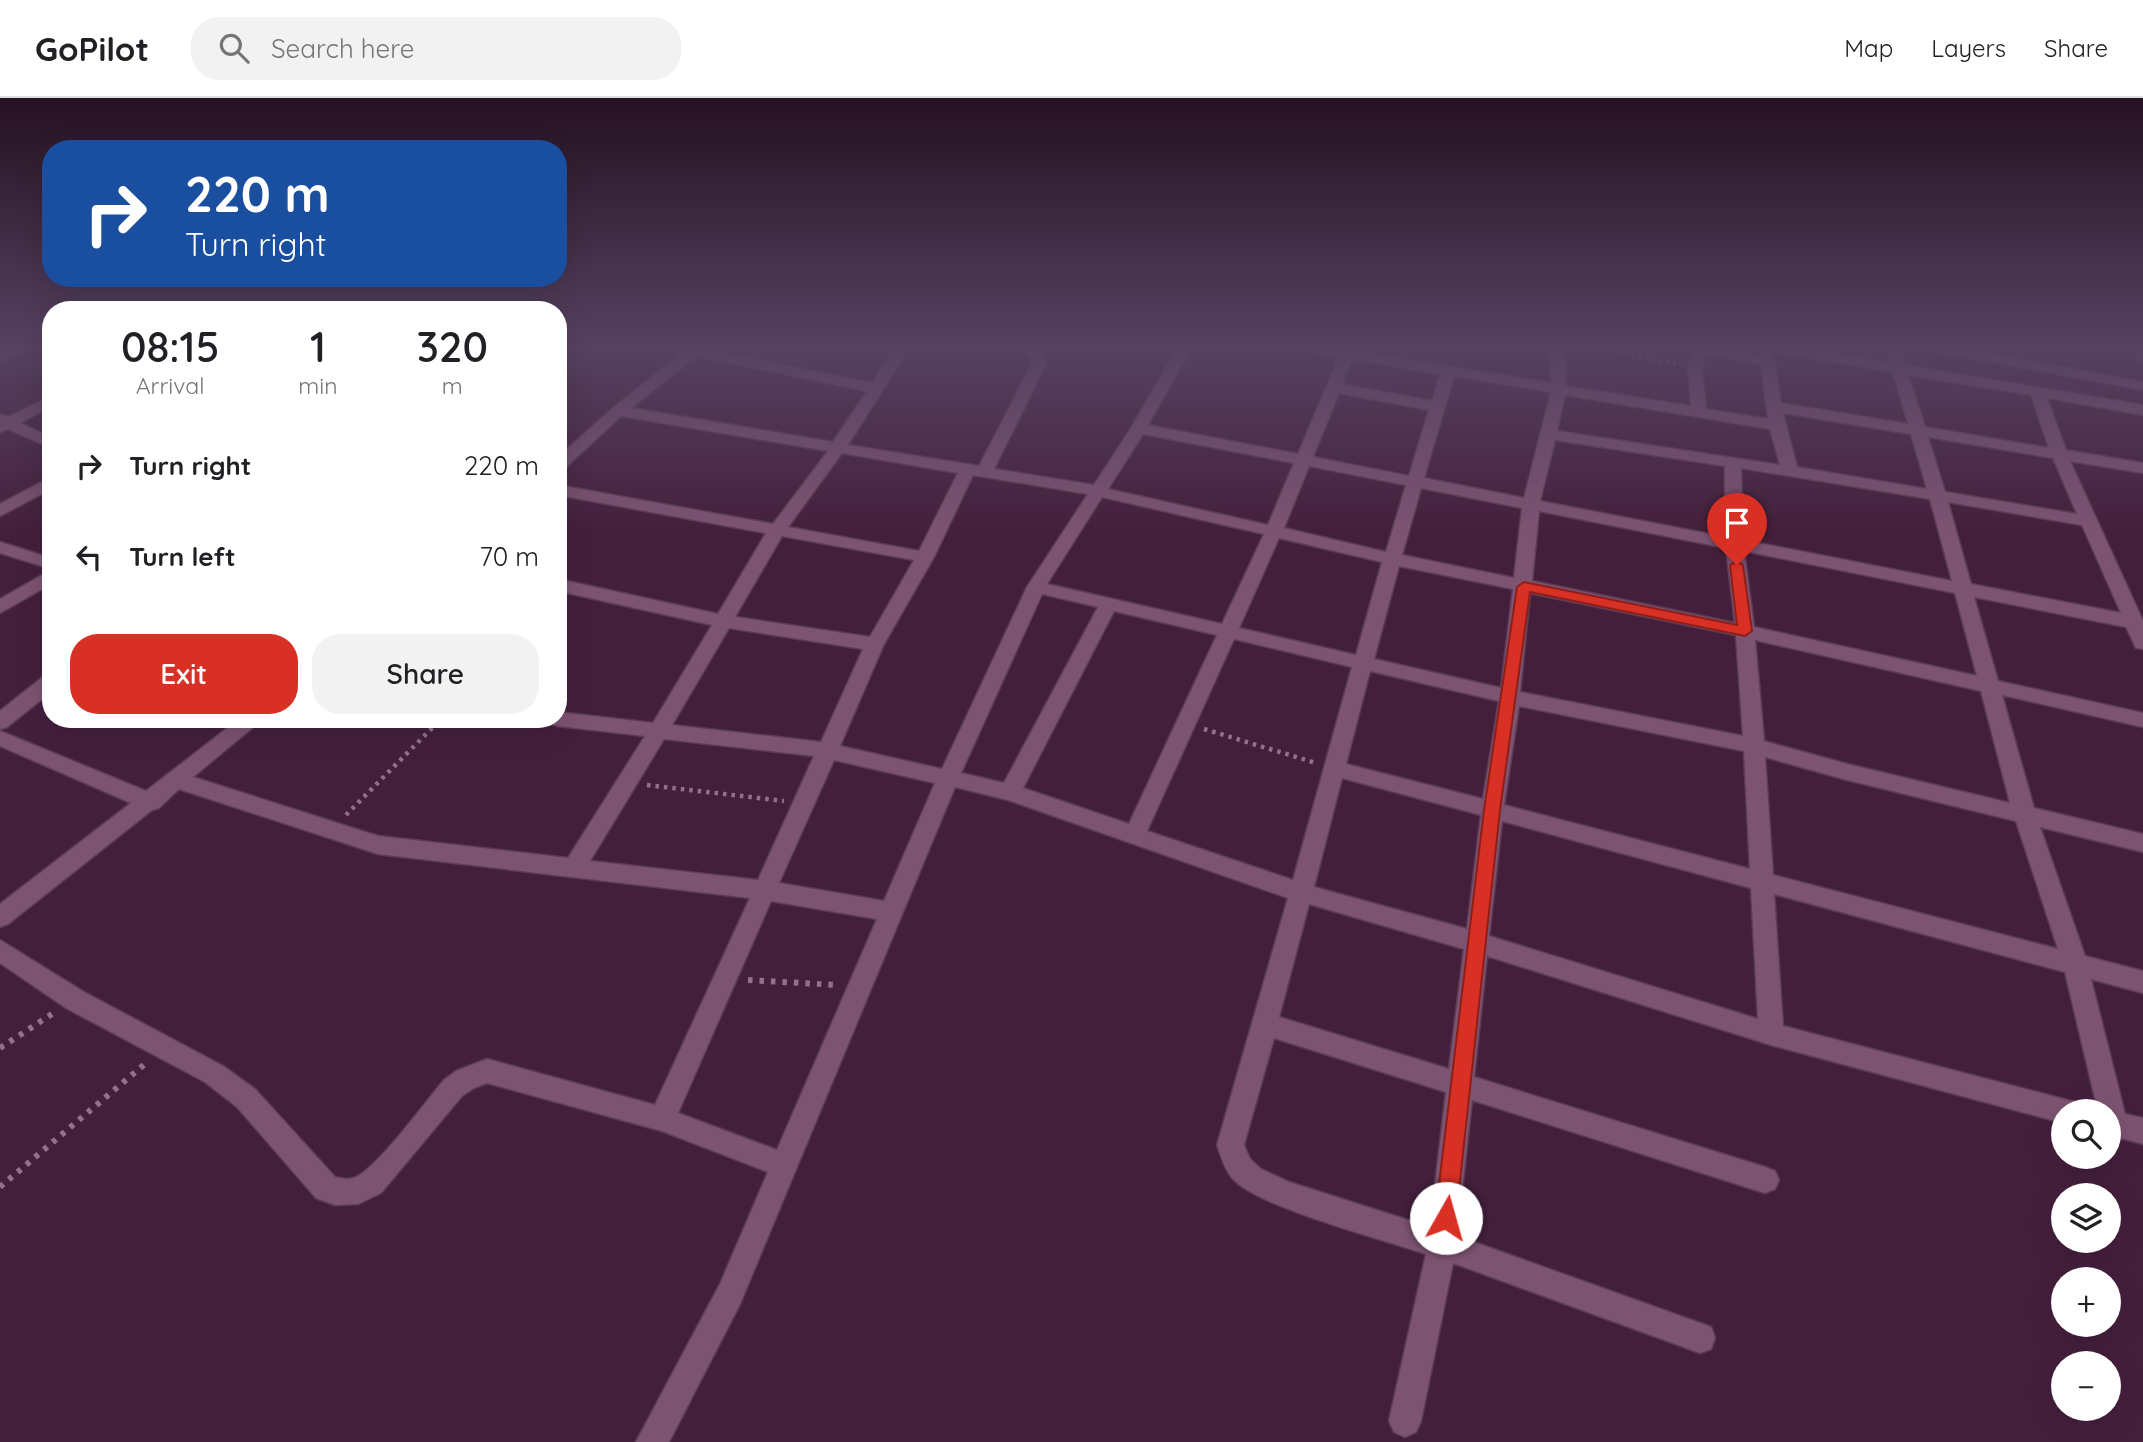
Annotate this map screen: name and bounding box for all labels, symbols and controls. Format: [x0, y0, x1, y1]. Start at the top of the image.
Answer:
search box [191, 17, 681, 80]
text: GoPilot [35, 28, 149, 69]
icon: search [215, 29, 253, 67]
text: Search here [271, 32, 414, 65]
text: Map [1844, 33, 1893, 63]
text: Layers [1931, 33, 2006, 63]
text: Share [2044, 33, 2108, 63]
text: 220 m [185, 163, 330, 224]
icon: right [70, 168, 161, 259]
text: Turn right [185, 224, 326, 264]
text: 08:15 [121, 320, 219, 373]
text: 1 [310, 320, 326, 373]
text: 320 [416, 320, 488, 373]
text: Arrival [136, 371, 205, 400]
text: min [298, 371, 338, 400]
text: m [442, 371, 463, 400]
icon: right [70, 447, 108, 485]
text: Turn right [129, 449, 251, 482]
text: 220 m [464, 449, 539, 482]
pin [1707, 493, 1767, 565]
icon: arrive [1718, 504, 1756, 542]
icon: left [70, 538, 108, 576]
text: Turn left [129, 540, 236, 573]
text: 70 m [479, 540, 539, 573]
button: Exit [70, 634, 298, 714]
button: Share [312, 634, 539, 714]
map controls [2051, 1099, 2121, 1421]
button: search [2051, 1099, 2121, 1169]
position arrow [1409, 1181, 1483, 1255]
button: layers [2051, 1183, 2121, 1253]
button: + [2051, 1267, 2121, 1337]
button: − [2051, 1351, 2121, 1421]

